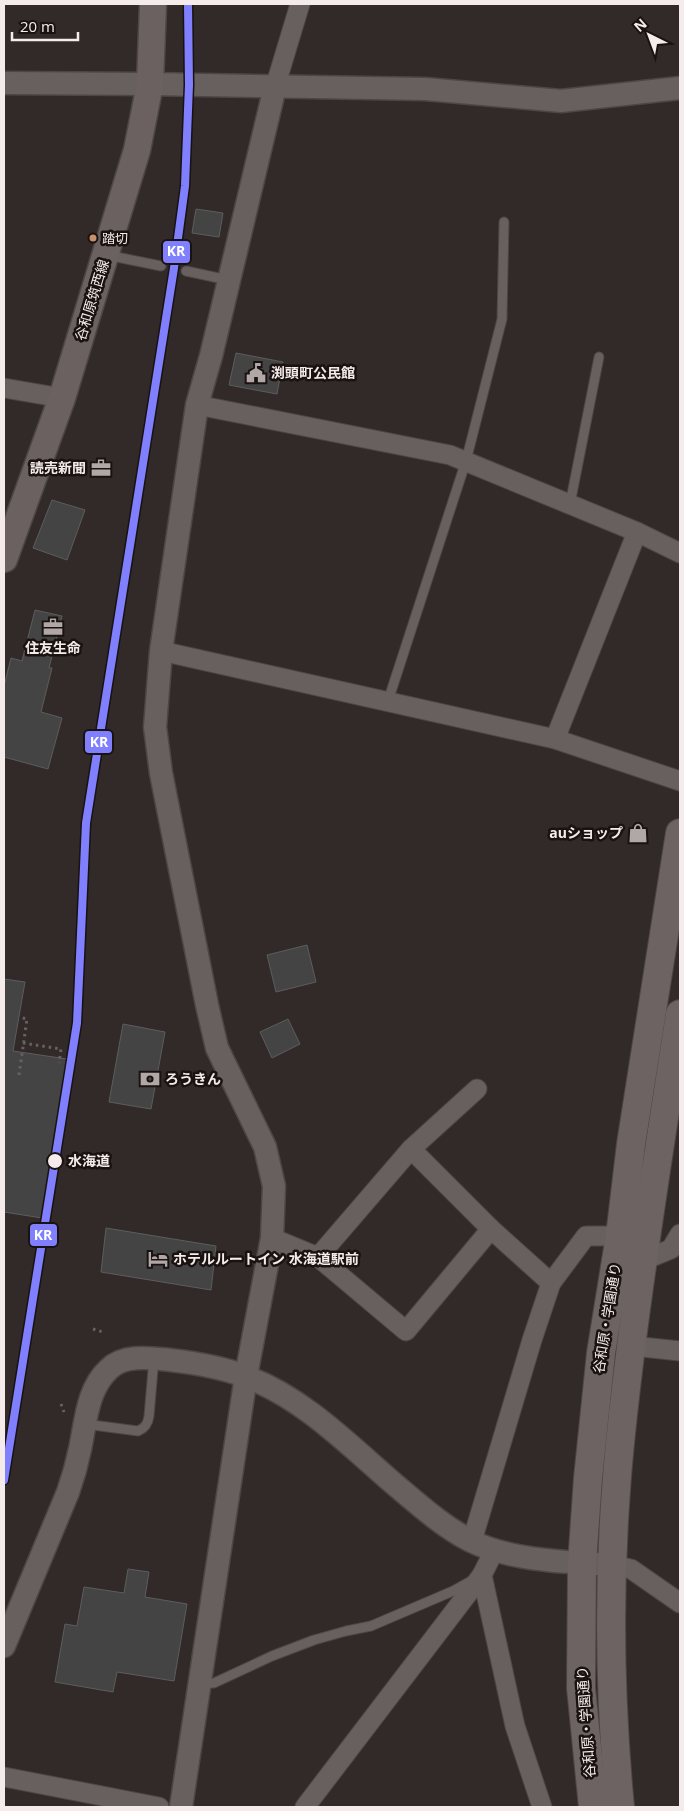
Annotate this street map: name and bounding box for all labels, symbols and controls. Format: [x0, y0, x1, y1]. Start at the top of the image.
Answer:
scale bar [12, 10, 79, 42]
north arrow [624, 10, 674, 60]
text: N [629, 14, 651, 36]
text: 20 m [20, 16, 55, 36]
place label: 踏切 [102, 229, 128, 247]
marker: 踏切 [88, 233, 98, 243]
line badge: KR [162, 240, 191, 264]
text: KR [167, 241, 186, 260]
street label: 谷和原筑西線 [70, 257, 113, 343]
public building icon: 渕頭町公民館 [245, 362, 267, 384]
place label: 渕頭町公民館 [271, 363, 355, 382]
office icon: 読売新聞 [90, 457, 112, 479]
place label: 読売新聞 [30, 458, 86, 477]
office icon: 住友生命 [42, 616, 64, 638]
place label: 住友生命 [25, 638, 81, 657]
line badge: KR [84, 730, 113, 754]
text: KR [90, 732, 109, 751]
shop icon: auショップ [627, 822, 649, 844]
place label: auショップ [549, 823, 623, 842]
bank icon: ろうきん [139, 1068, 161, 1090]
place label: ろうきん [165, 1069, 221, 1088]
place label: 水海道 [68, 1151, 110, 1170]
marker: 水海道 [46, 1152, 64, 1170]
line badge: KR [29, 1223, 58, 1247]
text: KR [34, 1225, 53, 1244]
hotel icon: ホテルルートイン 水海道駅前 [147, 1248, 169, 1270]
place label: ホテルルートイン 水海道駅前 [173, 1249, 359, 1268]
street label: 谷和原・学園通り [588, 1261, 625, 1375]
street label: 谷和原・学園通り [572, 1666, 599, 1779]

